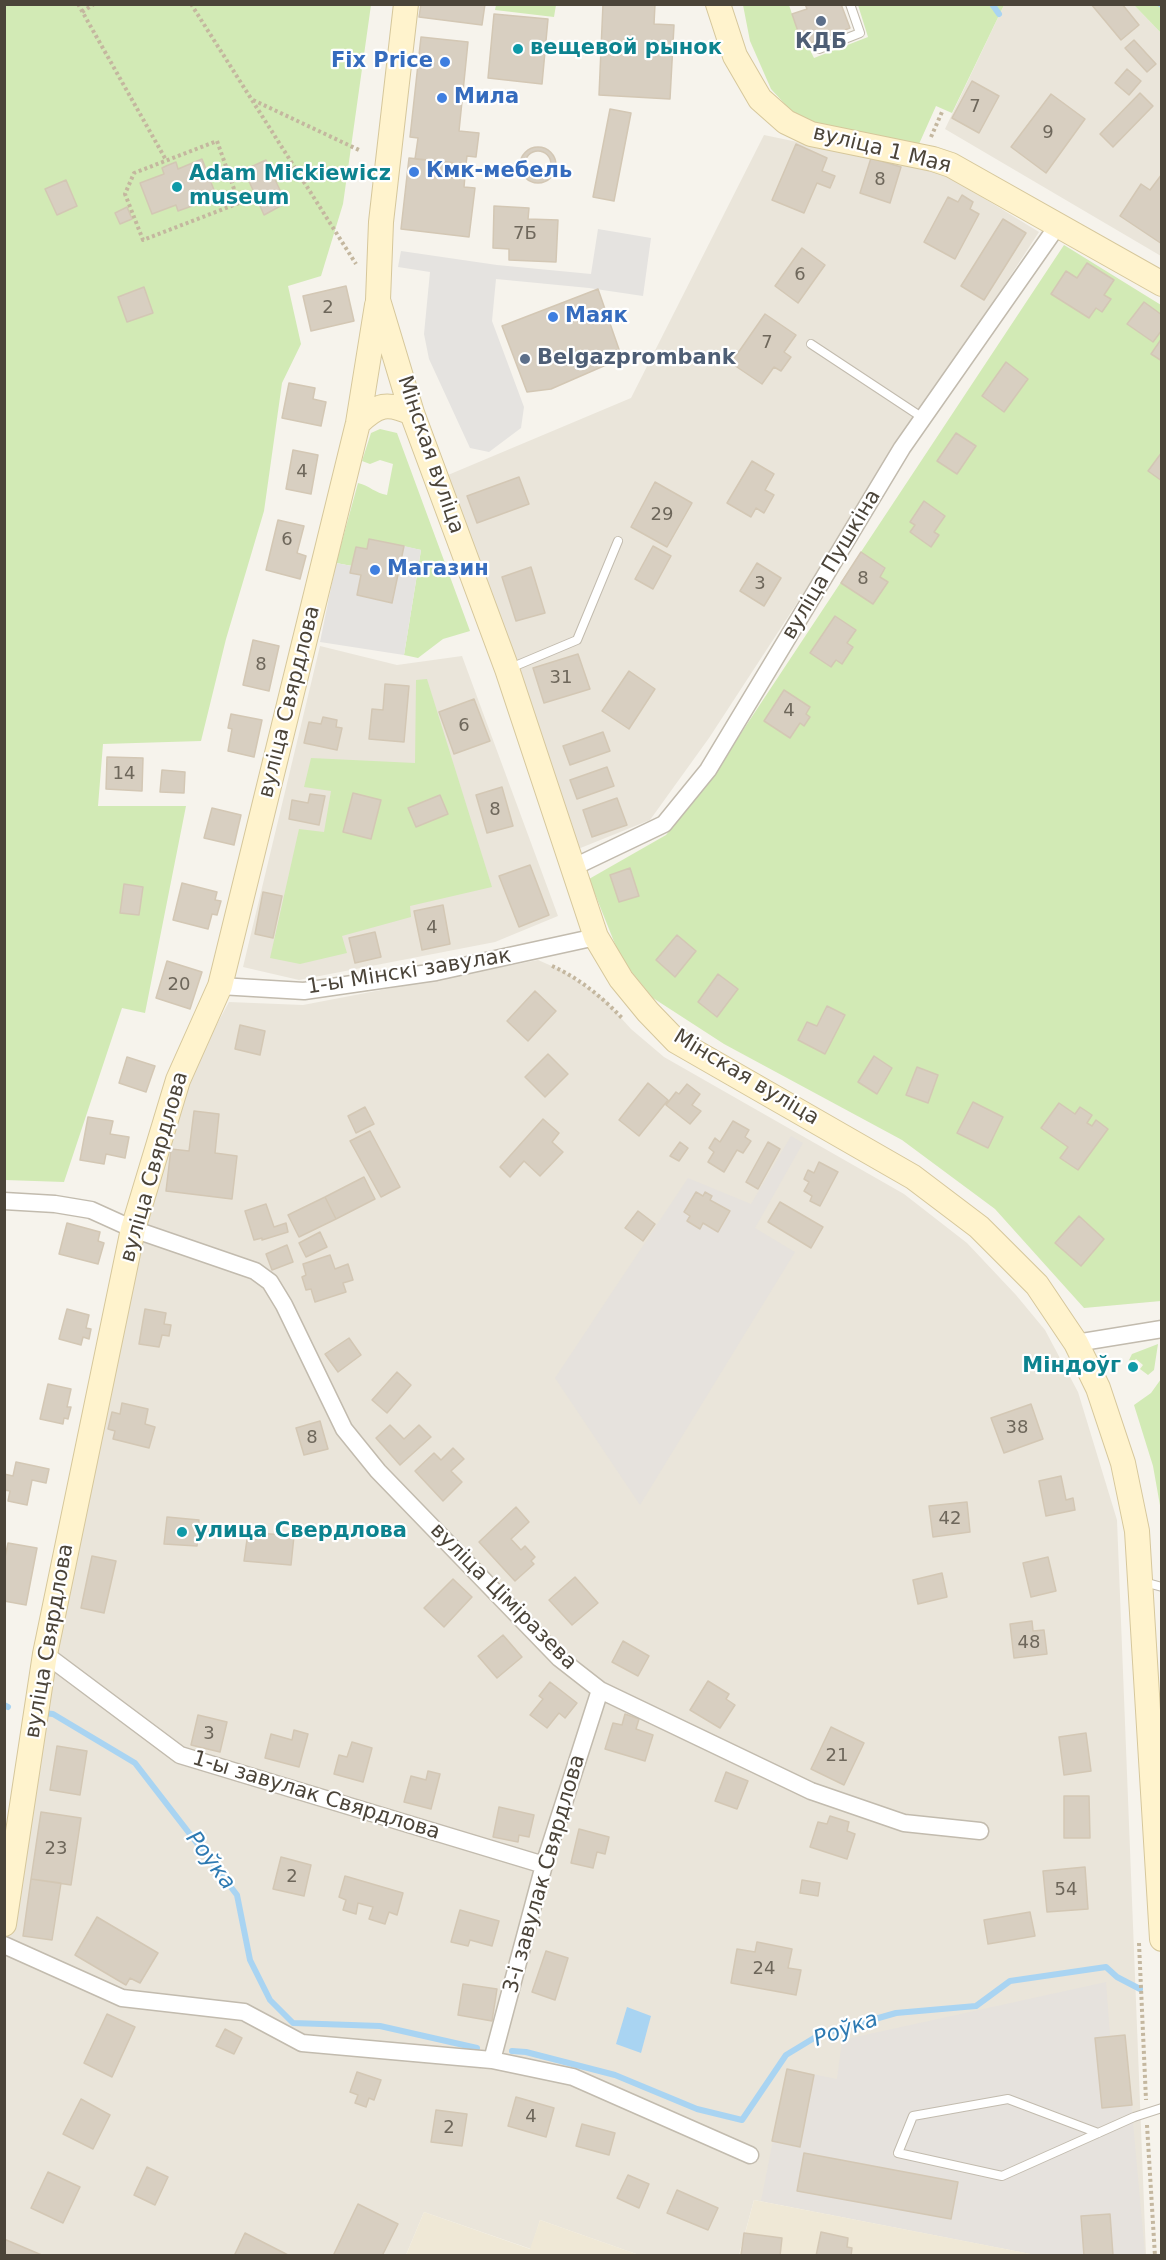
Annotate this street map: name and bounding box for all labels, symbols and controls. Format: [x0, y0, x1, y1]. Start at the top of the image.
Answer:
marker: КДБ [814, 14, 828, 28]
place label: КДБ [795, 30, 847, 56]
place label: вещевой рынок [530, 36, 722, 62]
marker: вещевой рынок [511, 42, 525, 56]
place label: Fix Price [331, 49, 433, 75]
marker: Fix Price [438, 55, 452, 69]
place label: Мила [454, 85, 519, 111]
marker: Мила [435, 91, 449, 105]
house number: 7 [969, 96, 981, 118]
street label: вуліца 1 Мая [810, 121, 954, 179]
house number: 9 [1042, 122, 1054, 144]
place label: Кмк-мебель [426, 159, 572, 185]
place label: Adam Mickiewicz museum [189, 162, 391, 212]
marker: Кмк-мебель [407, 165, 421, 179]
house number: 8 [874, 169, 886, 191]
marker: Adam Mickiewicz museum [170, 180, 184, 194]
house number: 7Б [513, 223, 537, 245]
house number: 6 [794, 264, 806, 286]
house number: 2 [322, 297, 334, 319]
place label: Маяк [565, 304, 628, 330]
marker: Маяк [546, 310, 560, 324]
house number: 7 [761, 332, 773, 354]
place label: Belgazprombank [537, 346, 736, 372]
marker: Belgazprombank [518, 352, 532, 366]
street label: Мінская вуліца [391, 373, 469, 537]
house number: 4 [296, 461, 308, 483]
street label: вуліца Пушкіна [777, 485, 887, 645]
house number: 29 [651, 504, 673, 526]
house number: 6 [281, 529, 293, 551]
place label: Магазин [387, 557, 489, 583]
marker: Магазин [368, 563, 382, 577]
house number: 8 [857, 568, 869, 590]
house number: 3 [754, 573, 766, 595]
street label: вуліца Свярдлова [254, 603, 326, 801]
house number: 8 [255, 654, 267, 676]
house number: 31 [550, 667, 572, 689]
house number: 4 [783, 700, 795, 722]
house number: 6 [458, 715, 470, 737]
house number: 14 [113, 763, 135, 785]
house number: 8 [489, 799, 501, 821]
house number: 4 [426, 917, 438, 939]
street label: 1-ы Мінскі завулак [305, 943, 513, 1001]
house number: 20 [168, 974, 190, 996]
street label: Мінская вуліца [669, 1025, 823, 1131]
street label: вуліца Свярдлова [116, 1069, 194, 1265]
place label: Міндоўг [1022, 1354, 1121, 1380]
marker: Міндоўг [1126, 1360, 1140, 1374]
house number: 38 [1006, 1417, 1028, 1439]
house number: 8 [306, 1427, 318, 1449]
house number: 42 [939, 1508, 961, 1530]
street label: вуліца Ціміразева [424, 1518, 582, 1676]
place label: улица Свердлова [194, 1519, 407, 1545]
marker: улица Свердлова [175, 1525, 189, 1539]
street label: вуліца Свярдлова [20, 1542, 80, 1740]
house number: 48 [1018, 1632, 1040, 1654]
house number: 3 [203, 1723, 215, 1745]
house number: 21 [826, 1745, 848, 1767]
street label: 1-ы завулак Свярдлова [189, 1746, 443, 1846]
street label: 3-і завулак Свярдлова [499, 1752, 591, 1996]
water label: Роўка [179, 1826, 241, 1896]
house number: 23 [45, 1838, 67, 1860]
house number: 2 [286, 1866, 298, 1888]
house number: 54 [1055, 1879, 1077, 1901]
house number: 24 [753, 1958, 775, 1980]
water label: Роўка [810, 2007, 882, 2053]
house number: 4 [525, 2106, 537, 2128]
house number: 2 [443, 2117, 455, 2139]

